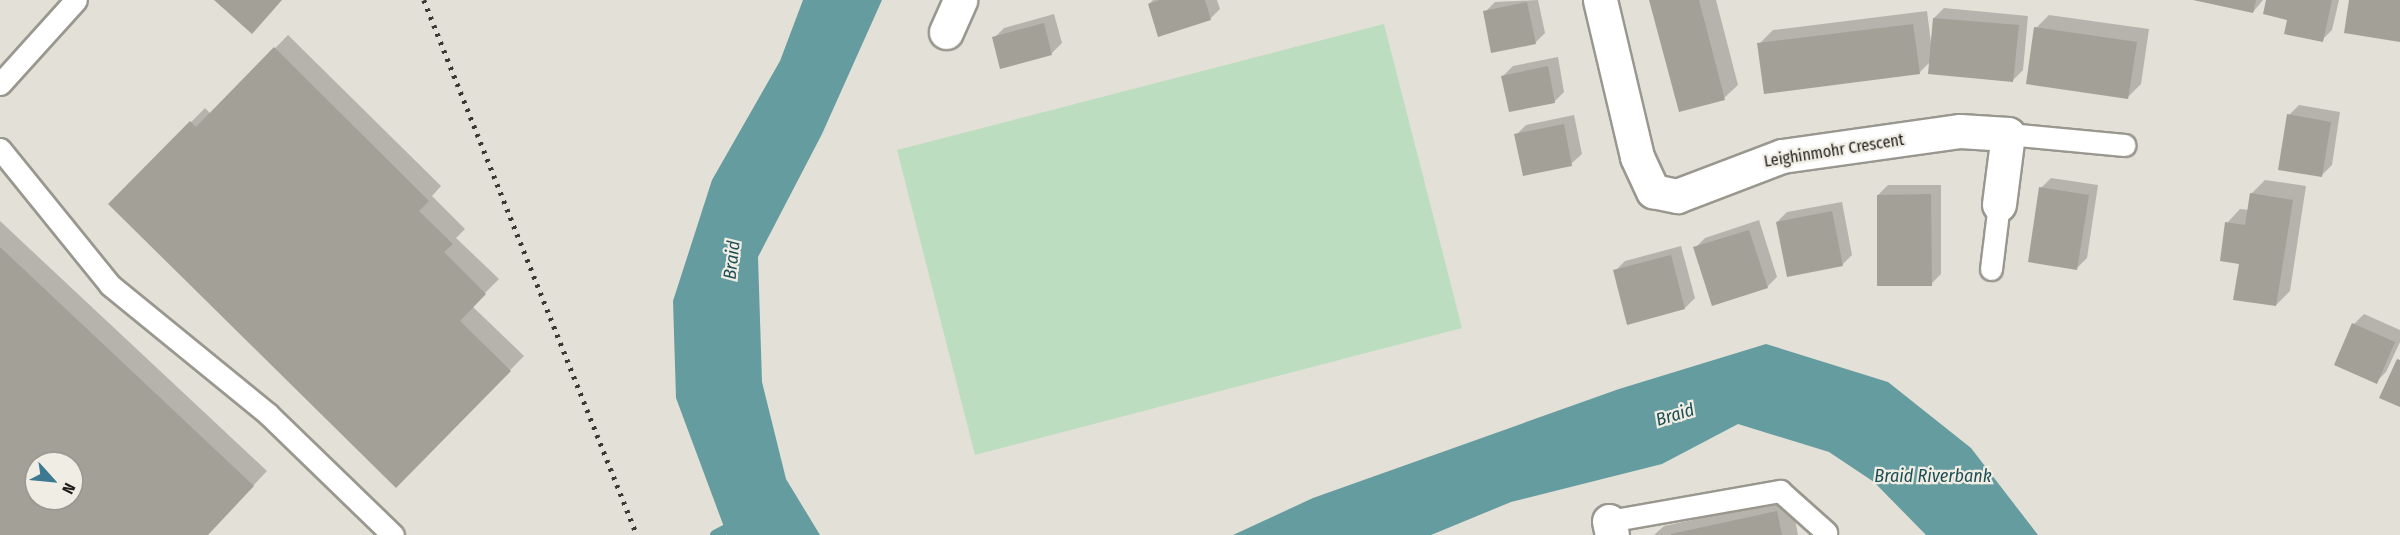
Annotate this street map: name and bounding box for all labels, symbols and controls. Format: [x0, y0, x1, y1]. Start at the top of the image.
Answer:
street label: Leighinmohr Crescent [1763, 130, 1905, 172]
water label: Braid [719, 239, 745, 281]
water label: Braid [1653, 399, 1697, 431]
north arrow [24, 451, 84, 511]
water label: Braid Riverbank [1874, 465, 1992, 487]
text: N [58, 480, 79, 497]

